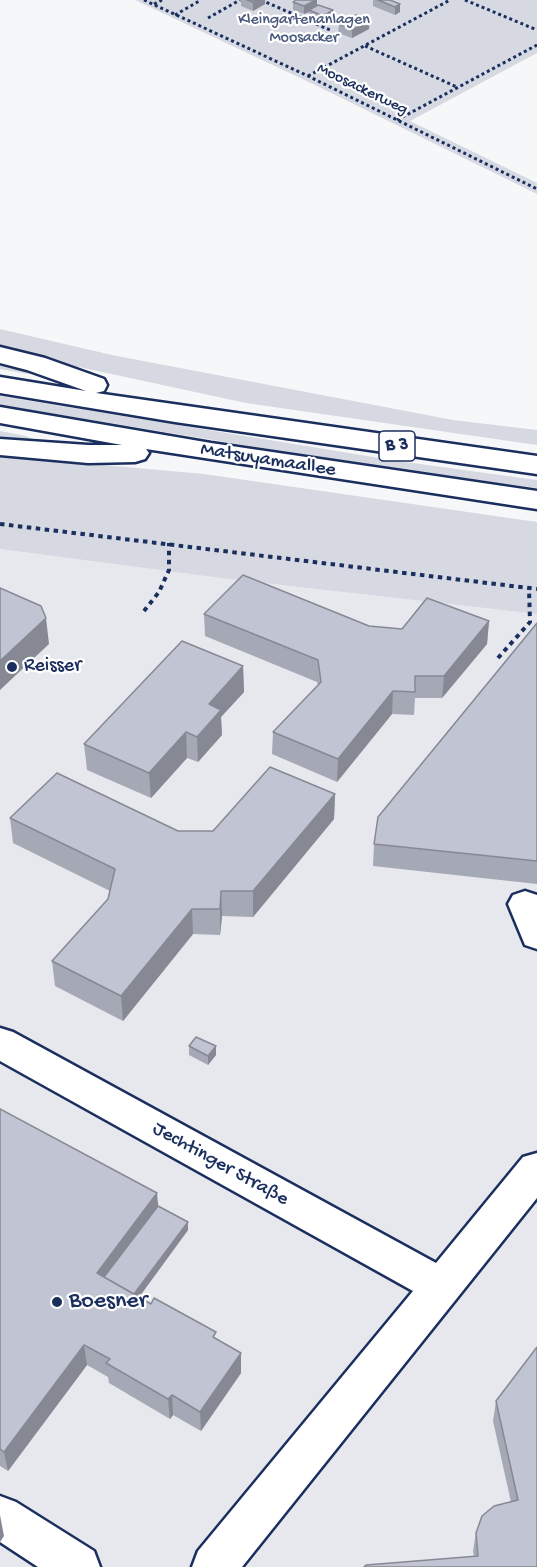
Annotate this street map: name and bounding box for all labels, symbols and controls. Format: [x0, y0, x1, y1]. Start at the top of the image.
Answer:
park label: Kleingartenanlagen Moosacker [238, 11, 370, 49]
street label: Moosackerweg [313, 60, 411, 120]
road number: B 3 [379, 431, 415, 461]
street label: Matsuyamaallee [199, 438, 337, 484]
place label: Reisser [24, 655, 81, 679]
marker: Reisser [5, 660, 19, 674]
street label: Jechtinger Straße [148, 1118, 292, 1212]
place label: Boesner [69, 1288, 147, 1316]
marker: Boesner [50, 1295, 64, 1309]

